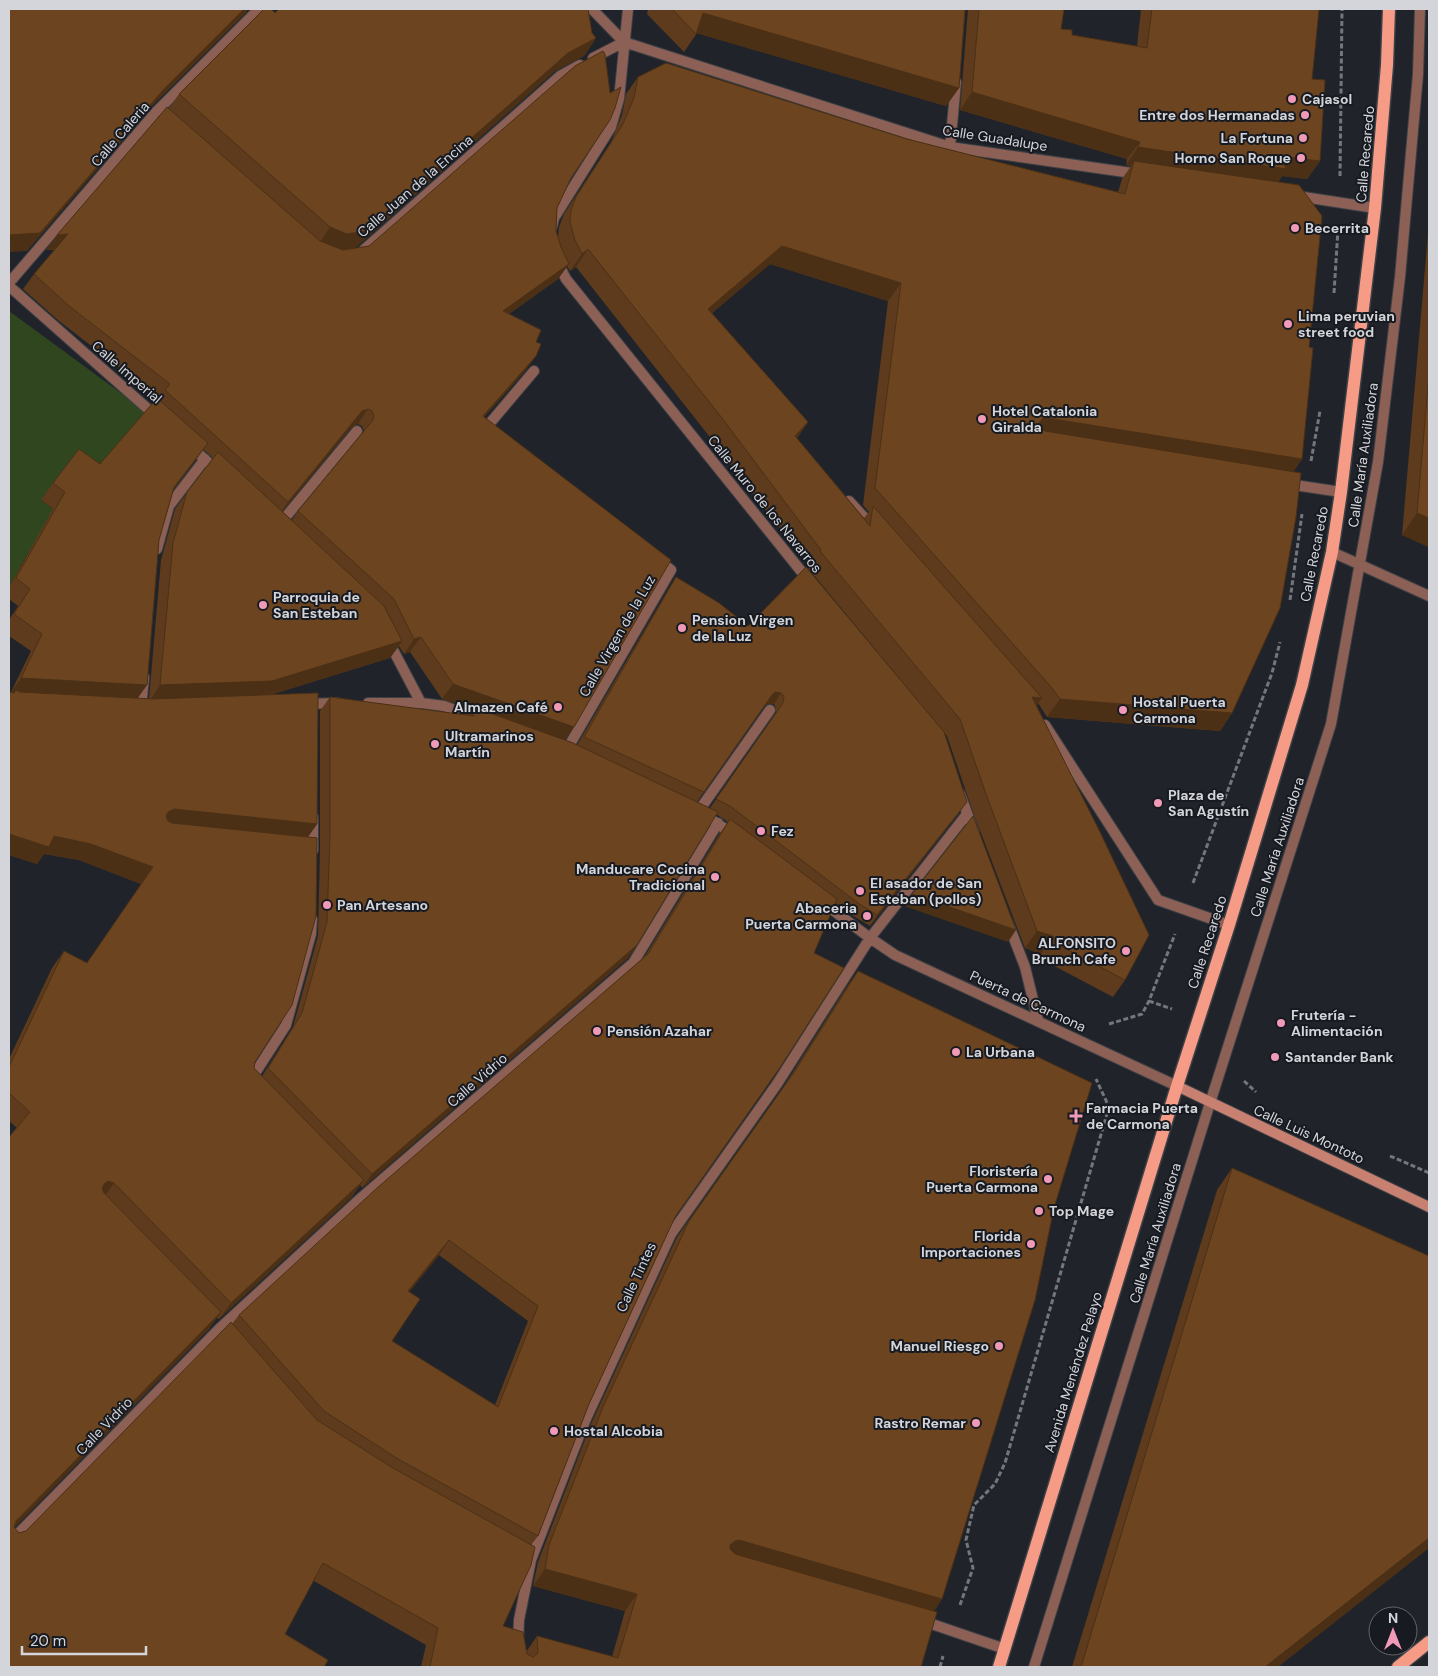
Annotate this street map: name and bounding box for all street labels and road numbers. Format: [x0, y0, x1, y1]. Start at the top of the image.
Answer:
street label: Calle Caleria [87, 98, 153, 170]
street label: Calle Recaredo [1352, 105, 1378, 203]
street label: Calle Guadalupe [941, 121, 1049, 155]
street label: Calle Juan de la Encina [353, 131, 477, 241]
street label: Calle Imperial [88, 337, 166, 407]
street label: Calle María Auxiliadora [1344, 381, 1382, 529]
street label: Calle Muro de los Navarros [704, 431, 826, 577]
street label: Calle Recaredo [1296, 505, 1332, 603]
street label: Calle Virgen de la Luz [575, 572, 659, 700]
street label: Calle María Auxiliadora [1246, 775, 1308, 919]
street label: Calle Recaredo [1183, 893, 1231, 991]
street label: Puerta de Carmona [967, 966, 1089, 1036]
street label: Calle Vidrio [443, 1049, 511, 1111]
street label: Calle Luis Montoto [1251, 1100, 1367, 1168]
street label: Calle María Auxiliadora [1125, 1161, 1185, 1305]
street label: Calle Tintes [612, 1239, 660, 1315]
street label: Avenida Menéndez Pelayo [1040, 1289, 1106, 1455]
street label: Calle Vidrio [72, 1393, 136, 1459]

